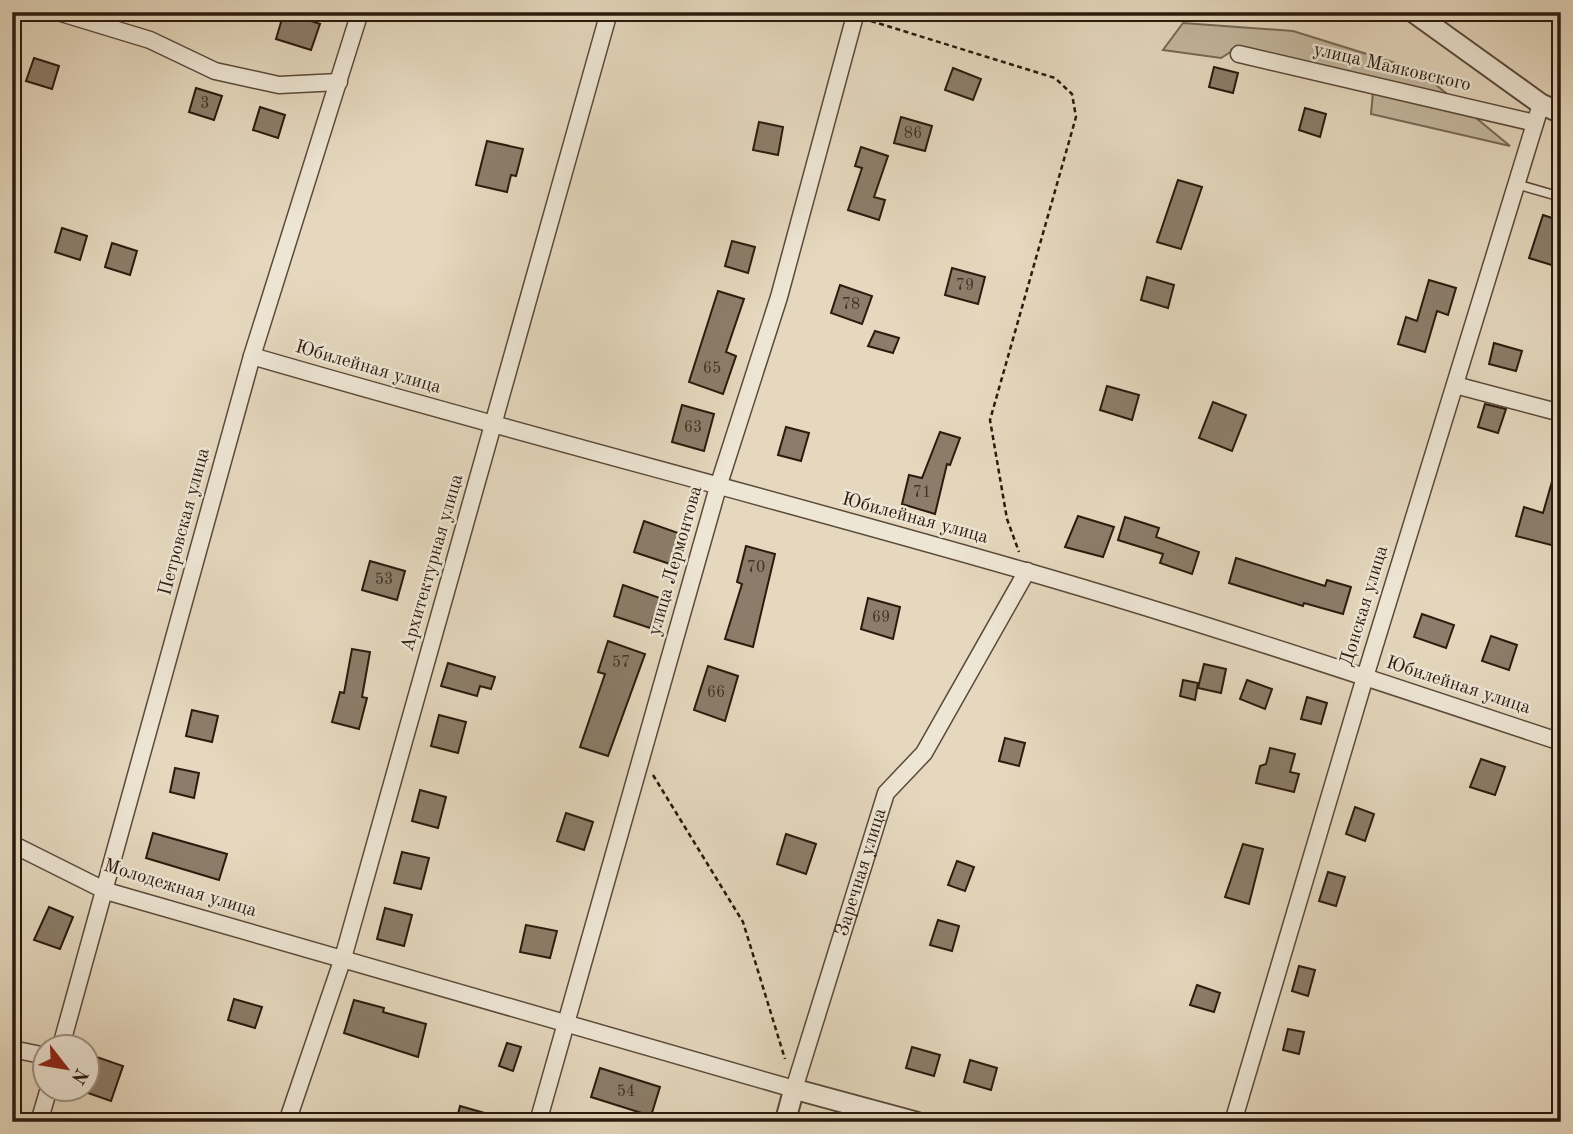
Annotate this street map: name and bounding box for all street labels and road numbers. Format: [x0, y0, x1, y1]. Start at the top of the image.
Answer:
street label: улица Маяковского [1311, 41, 1473, 95]
street label: Юбилейная улица [293, 338, 444, 398]
street label: Петровская улица [156, 446, 214, 598]
street label: Архитектурная улица [399, 471, 468, 654]
street label: улица Лермонтова [646, 483, 707, 638]
street label: Юбилейная улица [840, 490, 991, 548]
street label: Донская улица [1338, 543, 1393, 669]
street label: Юбилейная улица [1383, 654, 1533, 719]
street label: Заречная улица [833, 805, 890, 939]
street label: Молодежная улица [101, 857, 259, 922]

